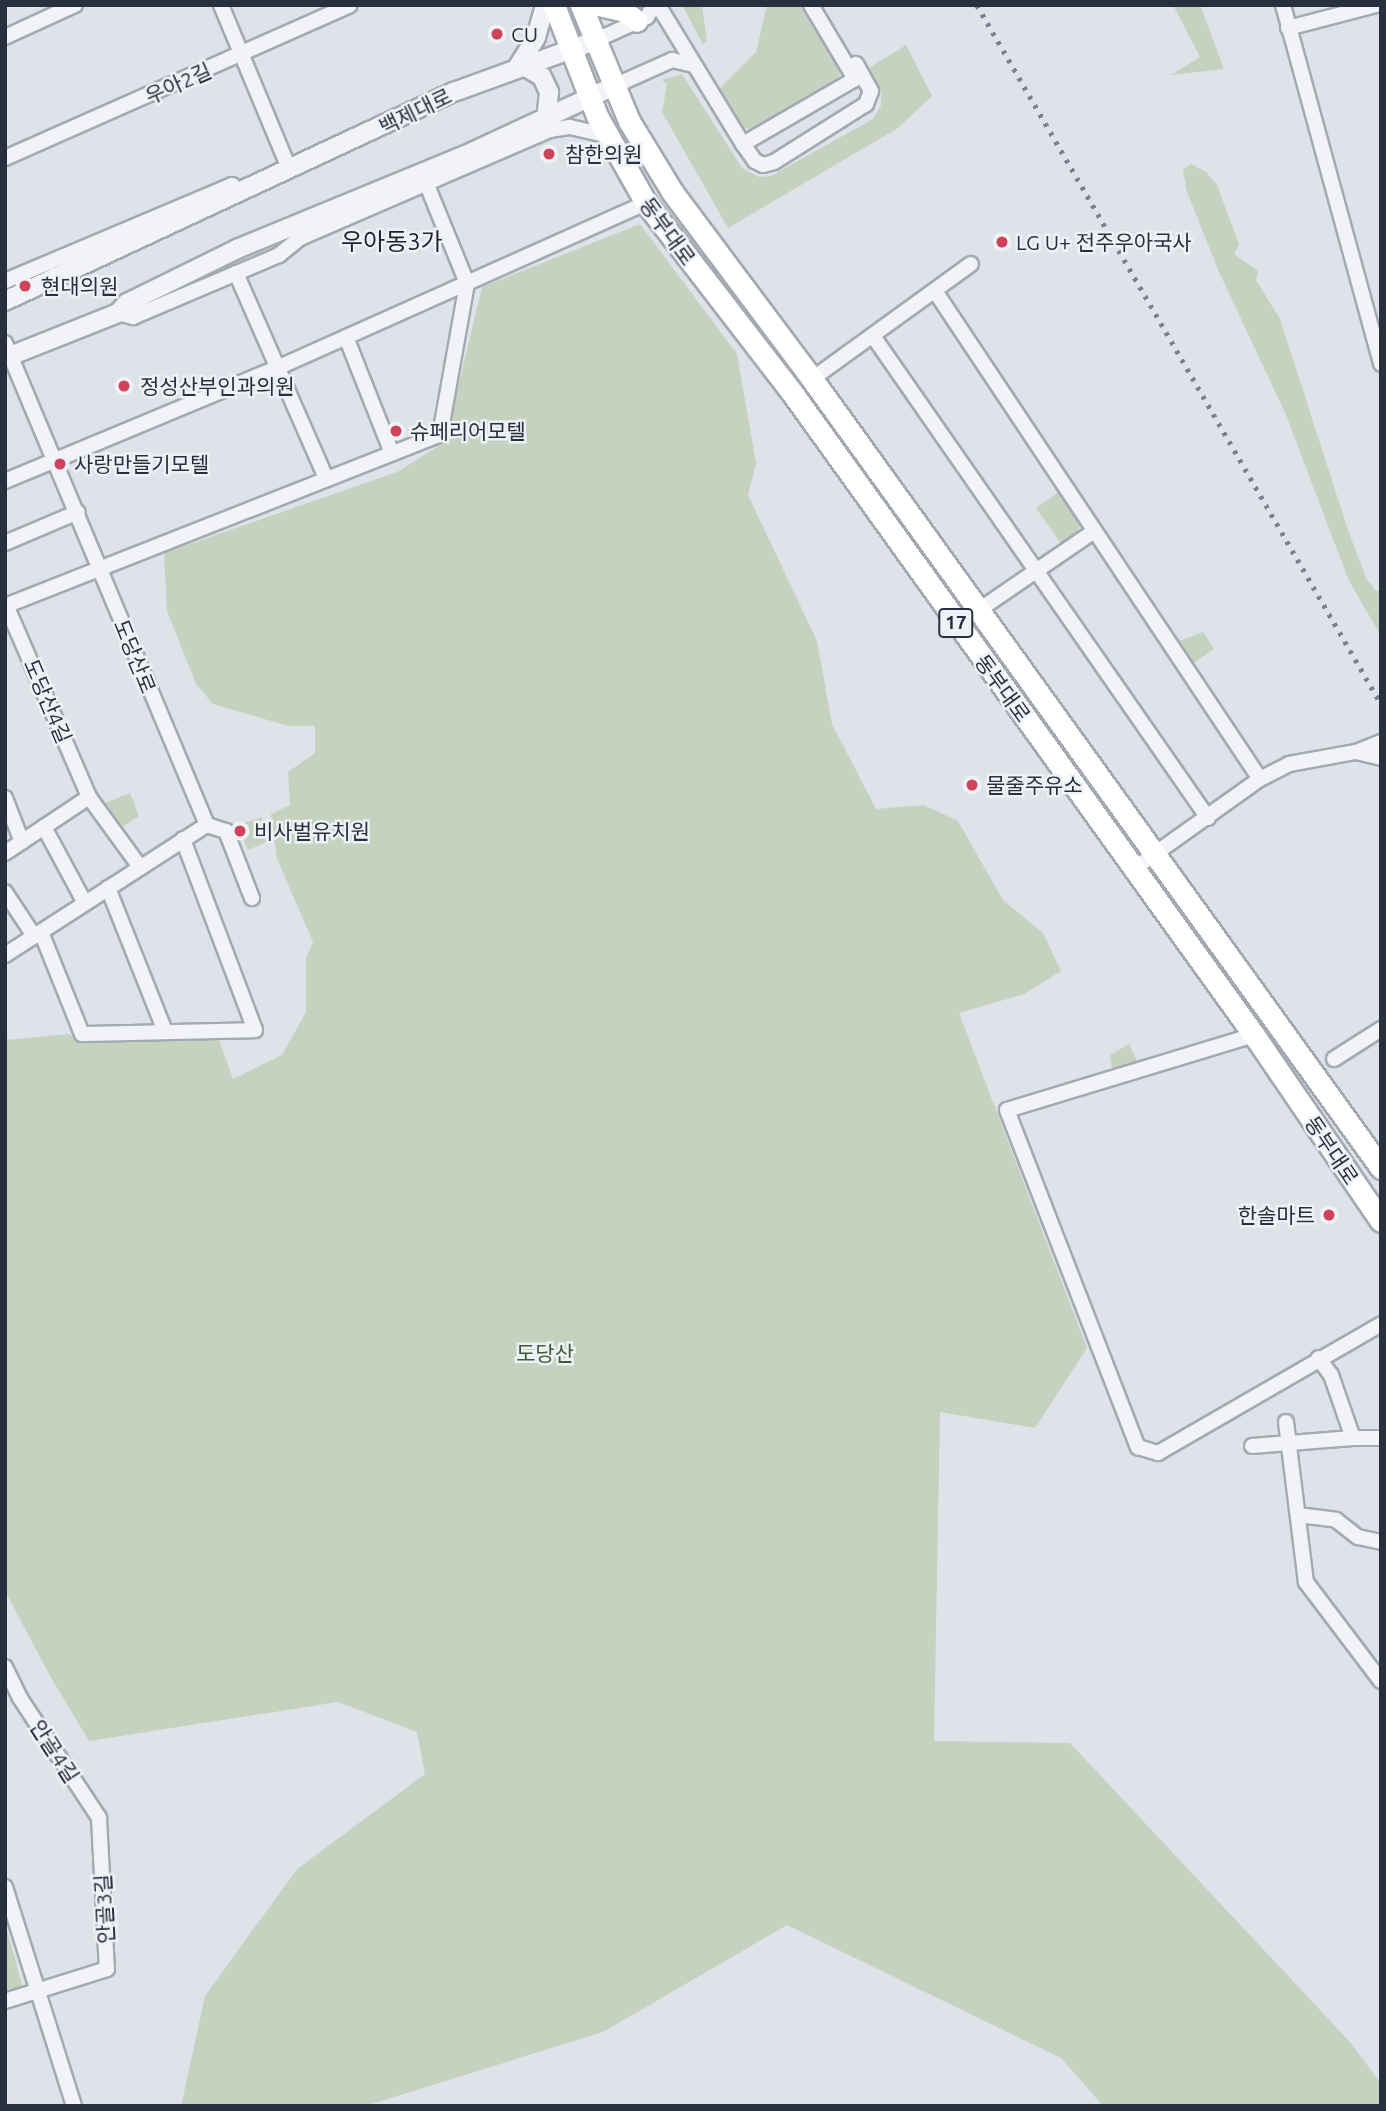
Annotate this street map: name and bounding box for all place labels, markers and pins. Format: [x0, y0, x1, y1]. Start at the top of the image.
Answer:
place label: CU [511, 21, 538, 47]
marker: CU [489, 26, 505, 42]
place label: 참한의원 [565, 141, 642, 167]
marker: 참한의원 [539, 144, 559, 164]
place label: LG U+ 전주우아국사 [1016, 229, 1192, 255]
marker: LG U+ 전주우아국사 [994, 234, 1010, 250]
place label: 현대의원 [41, 273, 118, 299]
marker: 현대의원 [15, 276, 35, 296]
place label: 정성산부인과의원 [140, 373, 295, 399]
marker: 정성산부인과의원 [114, 376, 134, 396]
place label: 슈페리어모텔 [410, 418, 526, 444]
marker: 슈페리어모텔 [388, 423, 404, 439]
place label: 사랑만들기모텔 [74, 451, 209, 477]
marker: 사랑만들기모텔 [52, 456, 68, 472]
place label: 물줄주유소 [986, 772, 1083, 798]
marker: 물줄주유소 [964, 777, 980, 793]
place label: 비사벌유치원 [254, 818, 370, 844]
marker: 비사벌유치원 [232, 823, 248, 839]
place label: 한솔마트 [1238, 1202, 1315, 1228]
marker: 한솔마트 [1321, 1207, 1337, 1223]

